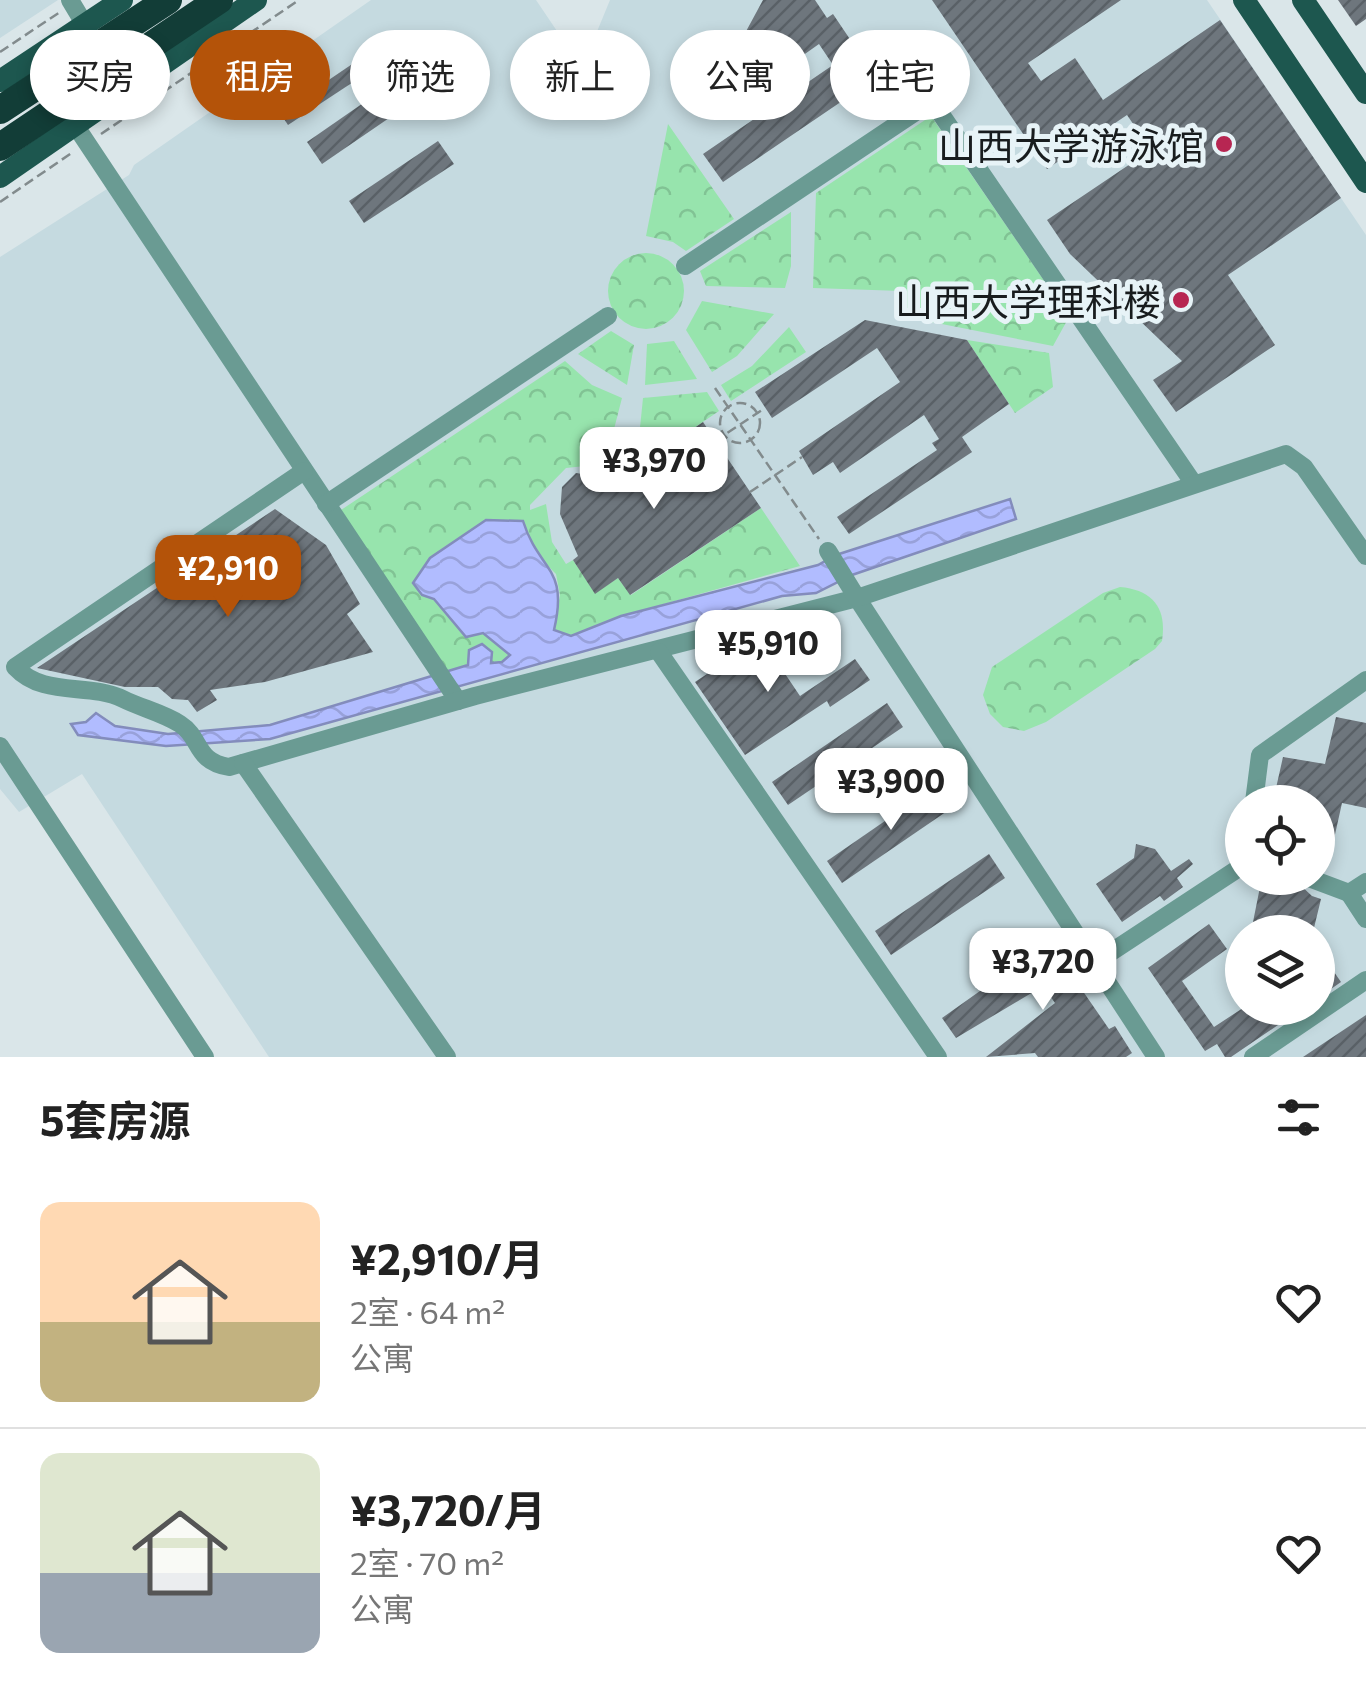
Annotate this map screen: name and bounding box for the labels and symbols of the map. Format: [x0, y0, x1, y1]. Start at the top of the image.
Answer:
place label: 山西大学游泳馆 [938, 121, 1204, 168]
marker: 山西大学游泳馆 [1213, 133, 1235, 155]
place label: 山西大学理科楼 [895, 277, 1161, 324]
marker: 山西大学理科楼 [1170, 289, 1192, 311]
pin: ¥3,970 [573, 427, 735, 512]
pin: ¥2,910 [147, 535, 309, 620]
pin: ¥5,910 [687, 610, 849, 695]
pin: ¥3,900 [810, 748, 972, 833]
pin: ¥3,720 [962, 928, 1124, 1013]

